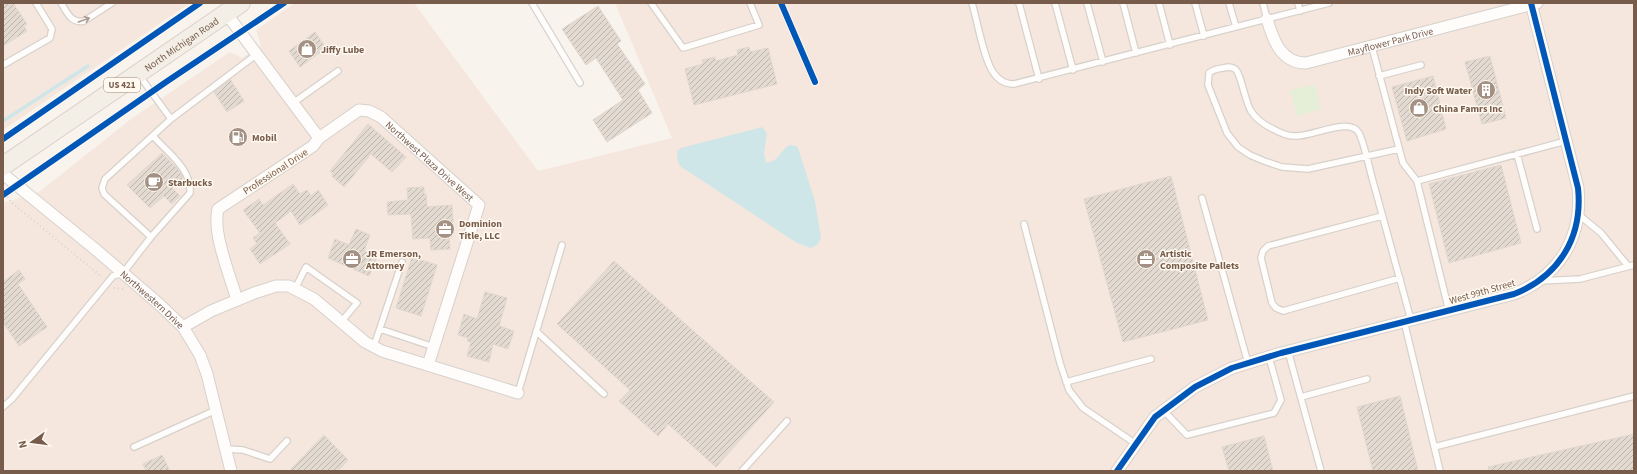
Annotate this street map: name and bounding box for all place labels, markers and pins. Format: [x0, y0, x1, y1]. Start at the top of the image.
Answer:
shop icon: Jiffy Lube [296, 38, 318, 60]
place label: Jiffy Lube [321, 43, 364, 57]
building icon: Indy Soft Water [1475, 79, 1497, 101]
place label: Indy Soft Water [1404, 84, 1472, 98]
shop icon: China Famrs Inc [1408, 97, 1430, 119]
place label: China Famrs Inc [1433, 102, 1503, 116]
fuel station icon: Mobil [227, 126, 249, 148]
place label: Mobil [252, 131, 277, 145]
cafe icon: Starbucks [143, 171, 165, 193]
place label: Starbucks [168, 176, 213, 190]
place label: Dominion Title, LLC [459, 217, 502, 243]
office icon: Dominion Title, LLC [434, 218, 456, 240]
place label: JR Emerson, Attorney [365, 247, 421, 273]
place label: Artistic Composite Pallets [1159, 247, 1240, 273]
office icon: JR Emerson, Attorney [341, 248, 363, 270]
office icon: Artistic Composite Pallets [1135, 248, 1157, 270]

